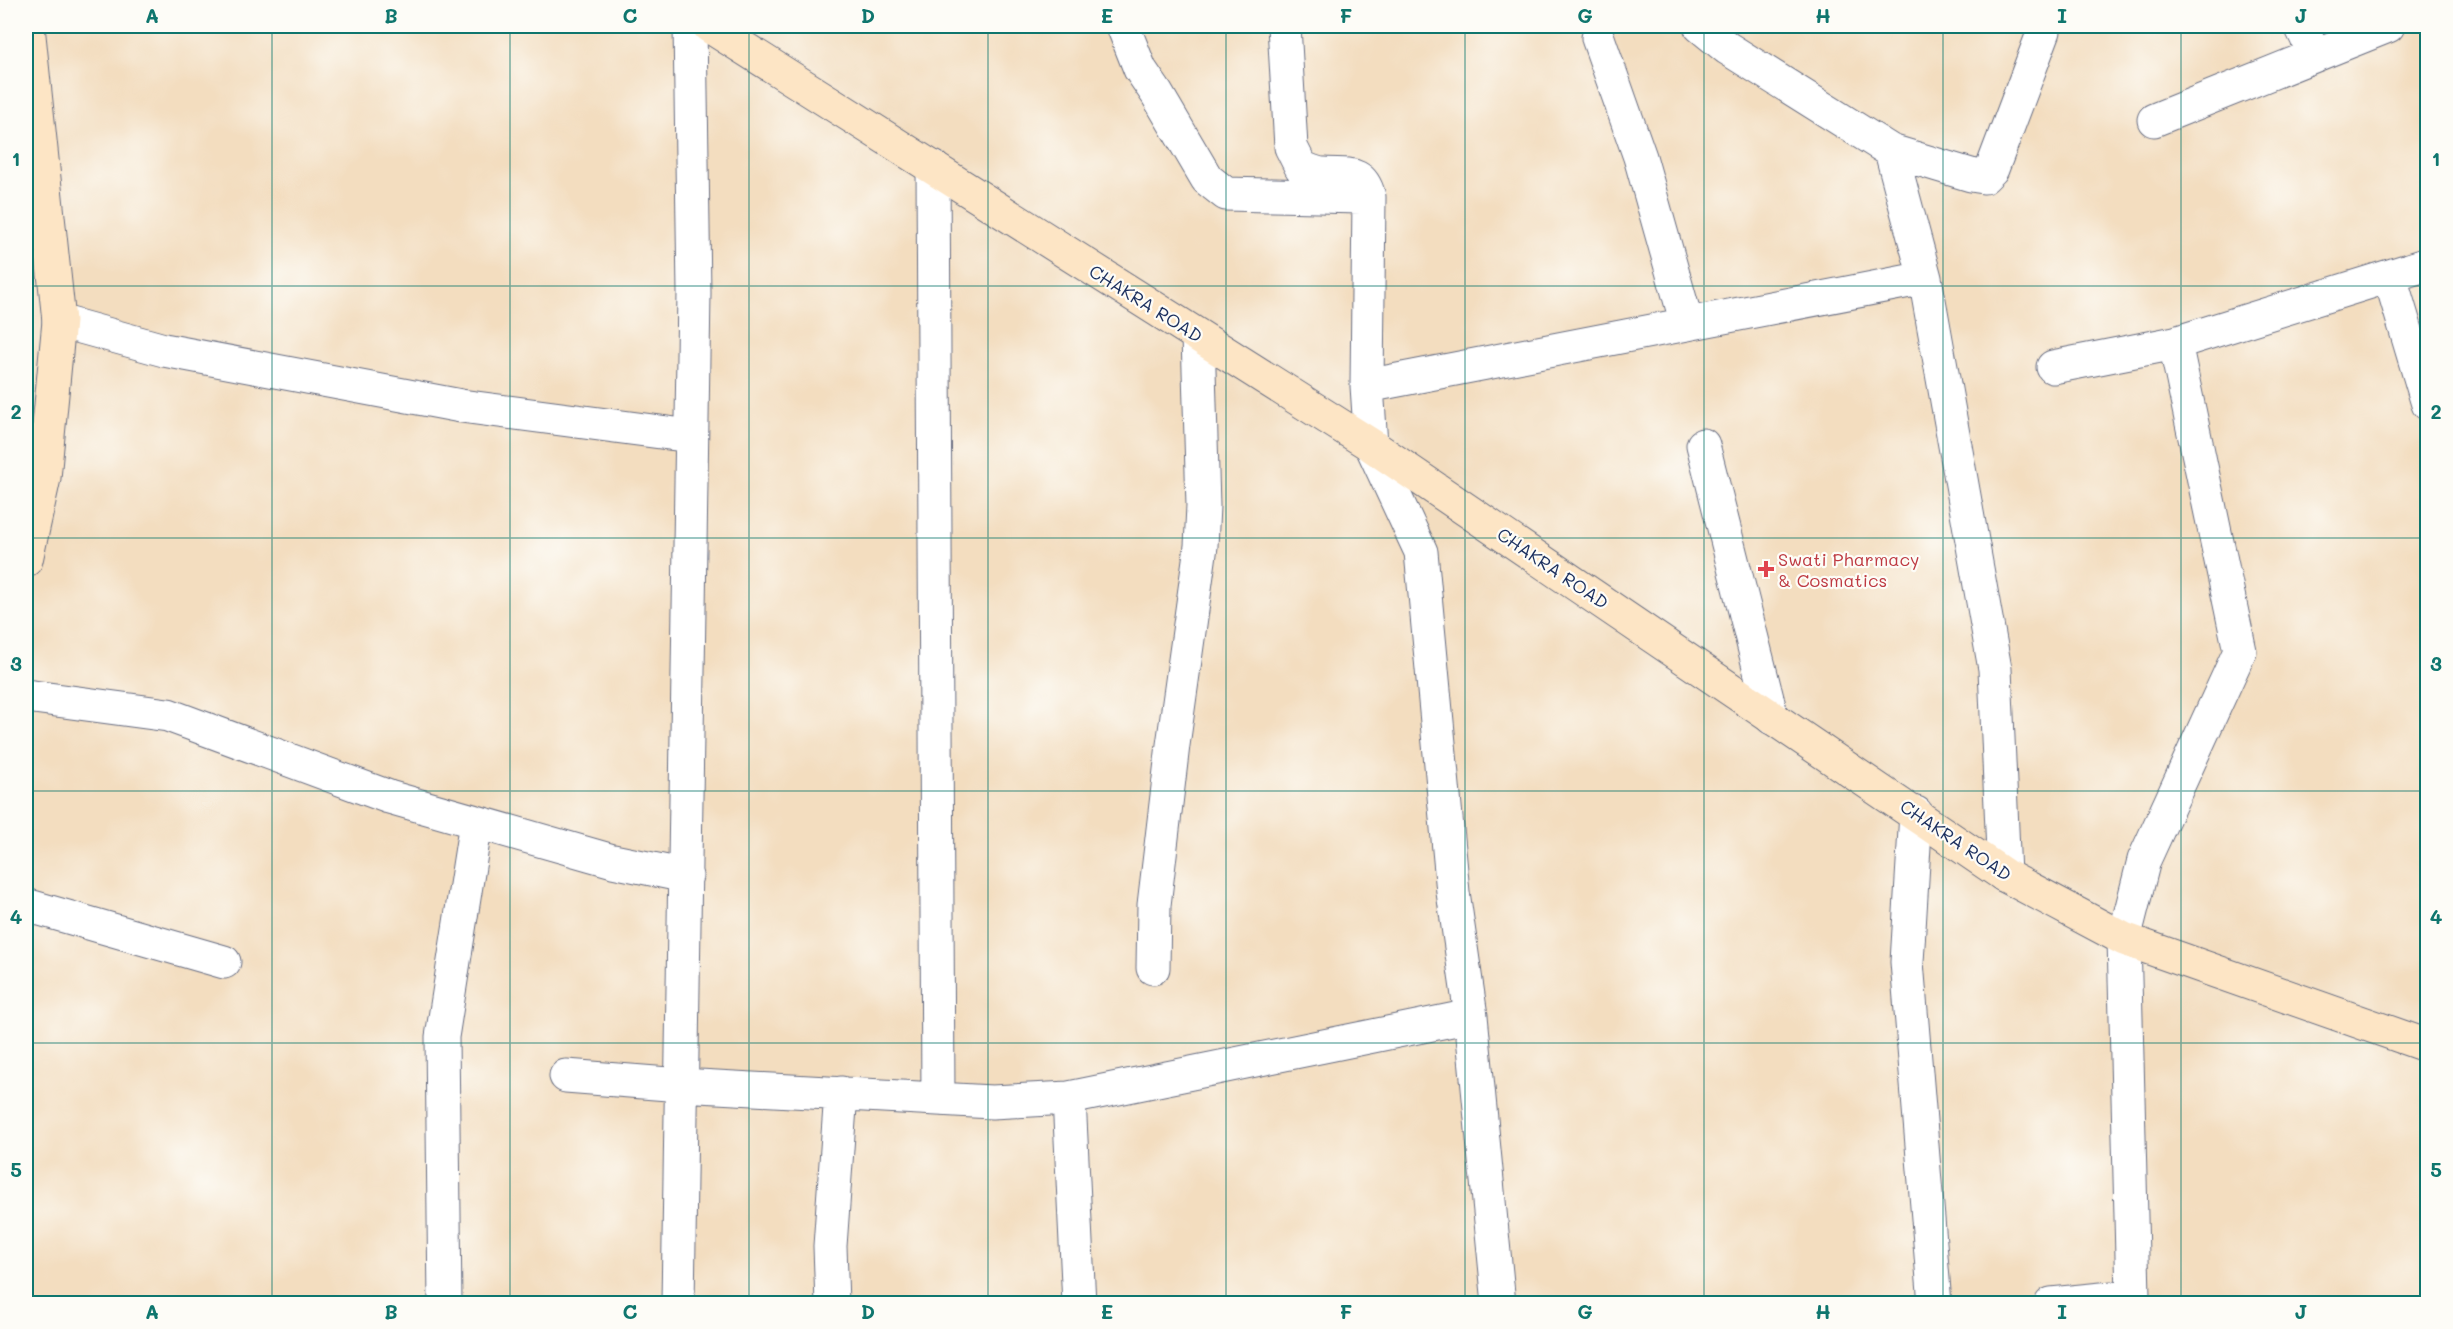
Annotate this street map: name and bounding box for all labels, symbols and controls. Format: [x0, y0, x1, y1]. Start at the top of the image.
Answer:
text: A [145, 2, 159, 28]
text: B [384, 2, 398, 28]
text: C [623, 2, 638, 28]
text: D [861, 2, 875, 28]
text: E [1101, 2, 1113, 28]
text: F [1340, 2, 1353, 28]
text: G [1577, 2, 1593, 28]
text: H [1815, 2, 1831, 28]
text: I [2057, 2, 2067, 28]
text: J [2294, 2, 2308, 28]
text: 1 [12, 145, 20, 171]
text: 1 [2432, 145, 2440, 171]
street label: CHAKRA ROAD [1085, 259, 1207, 347]
text: 2 [10, 398, 22, 424]
text: 2 [2430, 398, 2442, 424]
street label: CHAKRA ROAD [1493, 522, 1613, 614]
place label: Swati Pharmacy & Cosmatics [1778, 547, 1919, 592]
marker: Swati Pharmacy & Cosmatics [1759, 562, 1773, 576]
text: 3 [10, 650, 22, 676]
text: 3 [2430, 650, 2442, 676]
street label: CHAKRA ROAD [1896, 794, 2016, 886]
text: 4 [10, 903, 23, 929]
text: 4 [2430, 903, 2443, 929]
text: 5 [10, 1156, 22, 1182]
text: 5 [2430, 1156, 2442, 1182]
text: A [145, 1298, 159, 1324]
text: B [384, 1298, 398, 1324]
text: C [623, 1298, 638, 1324]
text: D [861, 1298, 875, 1324]
text: E [1101, 1298, 1113, 1324]
text: F [1340, 1298, 1353, 1324]
text: G [1577, 1298, 1593, 1324]
text: H [1815, 1298, 1831, 1324]
text: I [2057, 1298, 2067, 1324]
text: J [2294, 1298, 2308, 1324]

